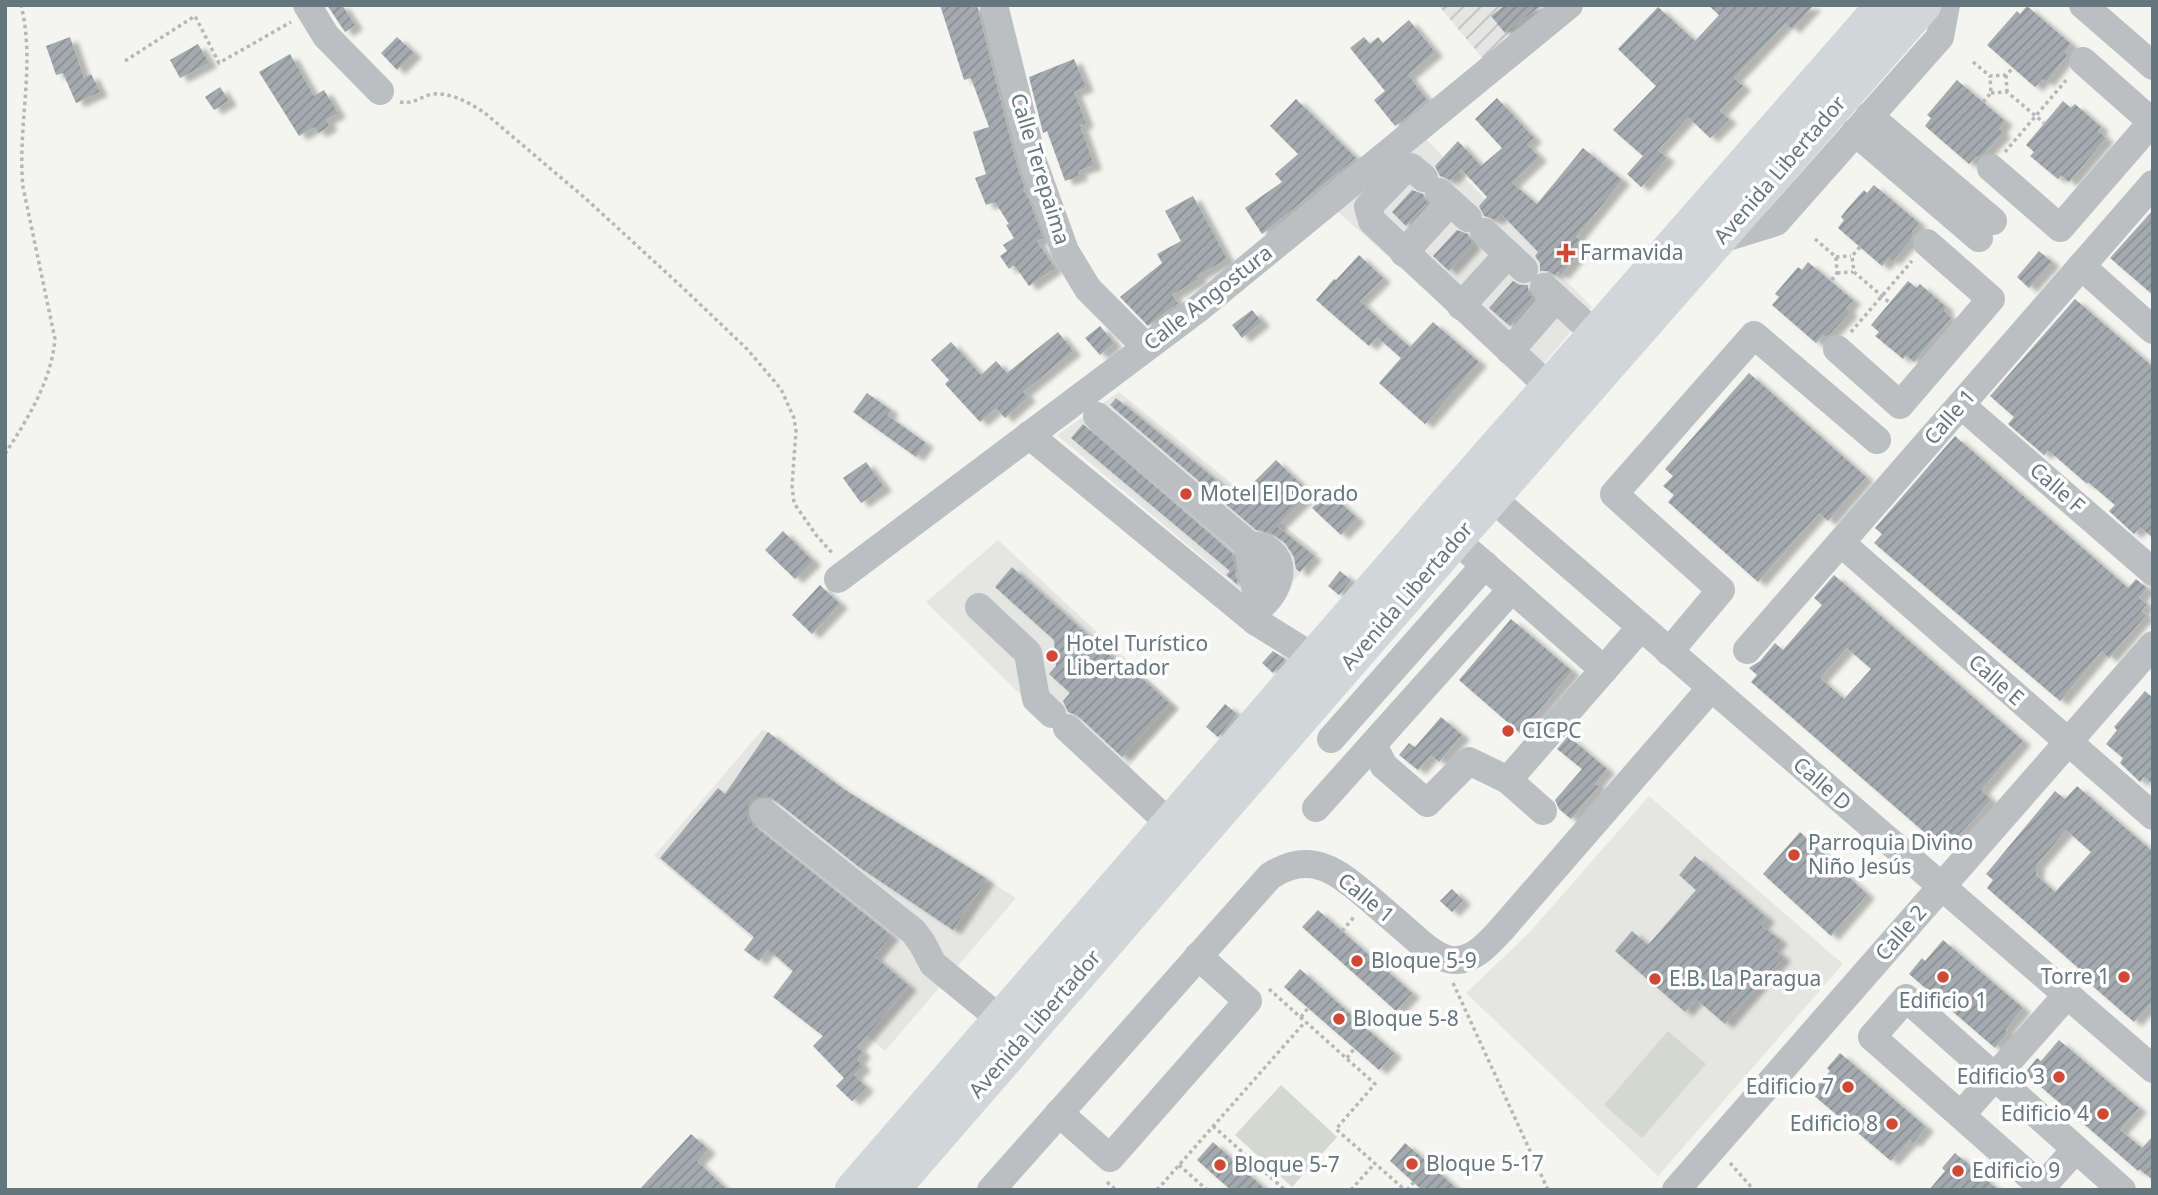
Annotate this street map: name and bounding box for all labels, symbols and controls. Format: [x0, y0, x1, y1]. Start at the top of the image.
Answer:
street label: Avenida Libertador [1707, 89, 1852, 249]
street label: Calle Terepaima [1005, 90, 1077, 248]
street label: Calle Angostura [1137, 238, 1277, 356]
place label: Farmavida [1580, 238, 1684, 266]
marker: Farmavida [1558, 245, 1574, 261]
street label: Calle 1 [1917, 383, 1981, 450]
street label: Calle F [2024, 456, 2091, 519]
place label: Motel El Dorado [1200, 479, 1358, 507]
marker: Motel El Dorado [1178, 486, 1194, 502]
street label: Avenida Libertador [1334, 515, 1479, 675]
place label: Hotel Turístico Libertador [1066, 629, 1208, 681]
street label: Calle E [1963, 647, 2030, 711]
marker: Hotel Turístico Libertador [1044, 648, 1060, 664]
place label: CICPC [1522, 716, 1582, 744]
marker: CICPC [1500, 723, 1516, 739]
street label: Calle D [1788, 750, 1858, 816]
place label: Parroquia Divino Niño Jesús [1808, 828, 1973, 880]
marker: Parroquia Divino Niño Jesús [1786, 847, 1802, 863]
street label: Calle 1 [1332, 866, 1401, 929]
street label: Calle 2 [1868, 899, 1932, 966]
street label: Avenida Libertador [962, 943, 1107, 1103]
place label: Bloque 5-9 [1371, 946, 1477, 974]
marker: Bloque 5-9 [1349, 953, 1365, 969]
place label: Torre 1 [2041, 962, 2110, 990]
place label: E.B. La Paragua [1669, 964, 1821, 992]
marker: Edificio 1 [1935, 969, 1951, 985]
marker: Torre 1 [2116, 969, 2132, 985]
marker: E.B. La Paragua [1647, 971, 1663, 987]
place label: Edificio 1 [1899, 986, 1987, 1014]
place label: Bloque 5-8 [1353, 1004, 1459, 1032]
marker: Bloque 5-8 [1331, 1011, 1347, 1027]
place label: Edificio 3 [1957, 1062, 2045, 1090]
marker: Edificio 3 [2051, 1069, 2067, 1085]
place label: Edificio 7 [1746, 1072, 1834, 1100]
marker: Edificio 7 [1840, 1079, 1856, 1095]
place label: Edificio 4 [2001, 1099, 2089, 1127]
marker: Edificio 4 [2095, 1106, 2111, 1122]
place label: Edificio 8 [1790, 1109, 1878, 1137]
marker: Edificio 8 [1884, 1116, 1900, 1132]
place label: Bloque 5-17 [1426, 1149, 1544, 1177]
place label: Bloque 5-7 [1234, 1150, 1340, 1178]
marker: Bloque 5-17 [1404, 1156, 1420, 1172]
place label: Edificio 9 [1972, 1156, 2060, 1184]
marker: Bloque 5-7 [1212, 1157, 1228, 1173]
marker: Edificio 9 [1950, 1163, 1966, 1179]

